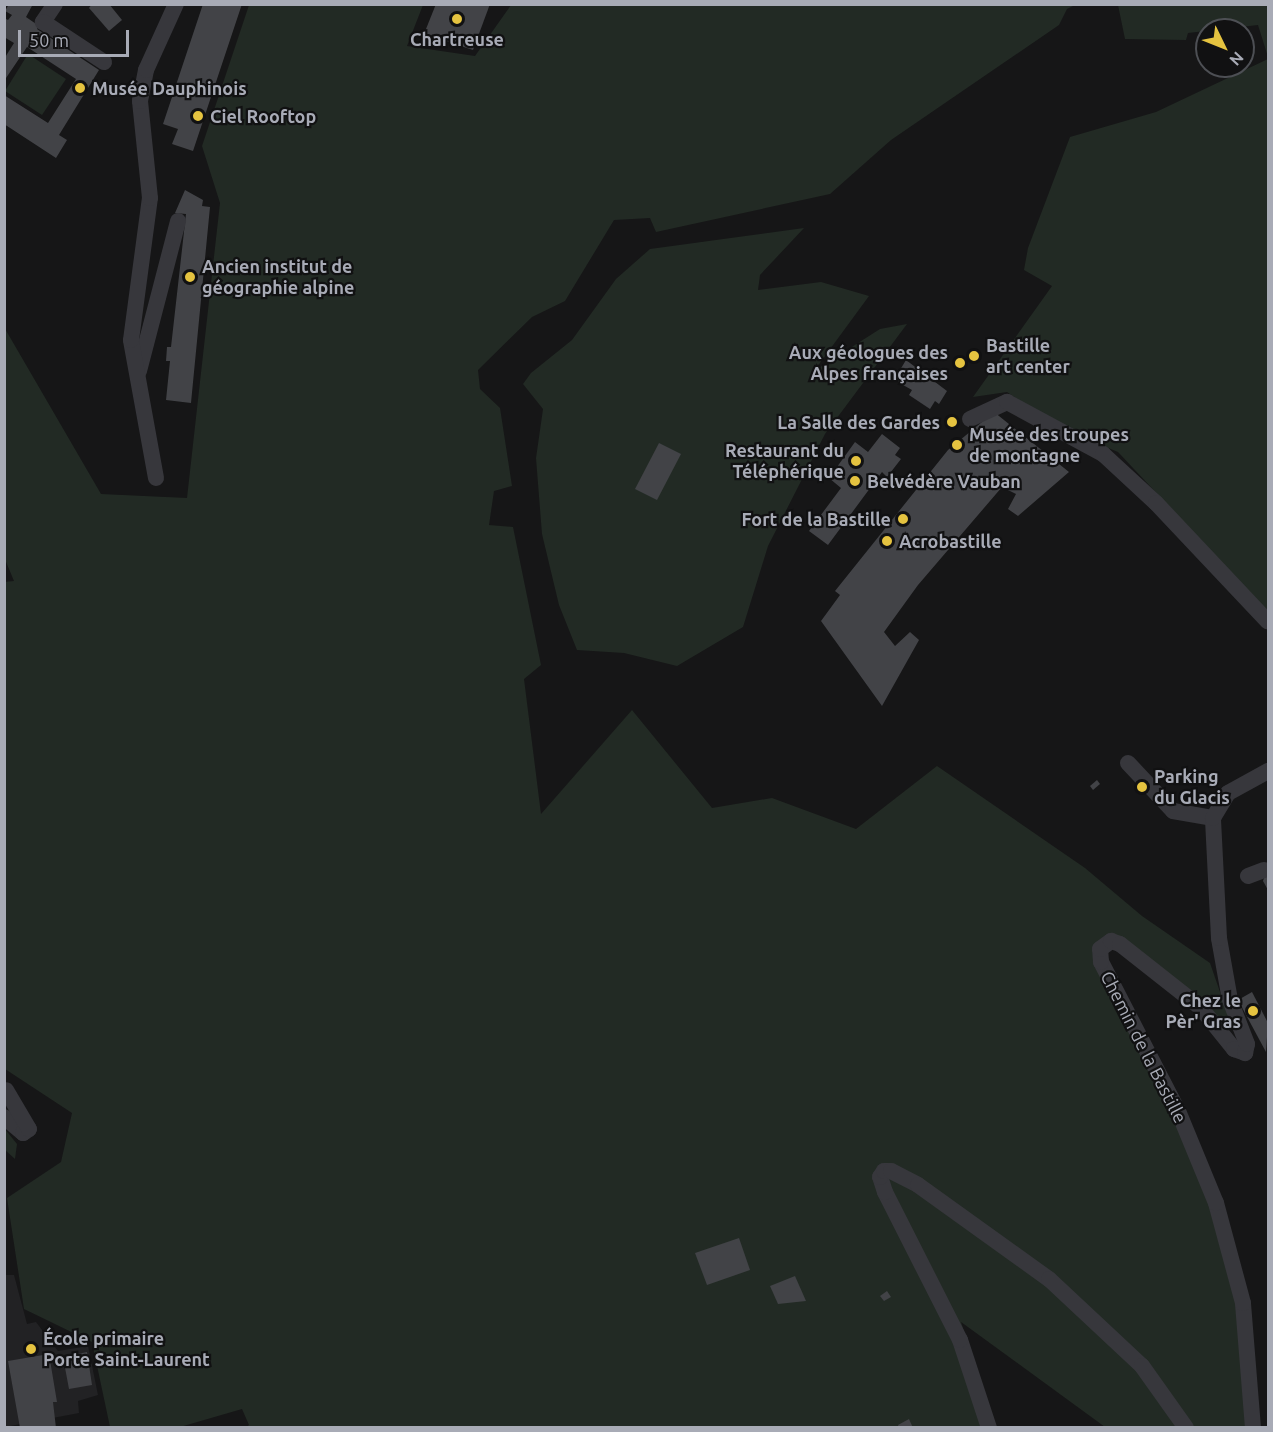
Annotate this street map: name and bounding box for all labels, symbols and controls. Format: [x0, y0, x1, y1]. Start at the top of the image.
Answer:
marker: Chartreuse [450, 12, 464, 26]
scale bar [21, 18, 132, 56]
north arrow [1195, 18, 1255, 78]
place label: Chartreuse [410, 28, 504, 50]
text: 50 m [29, 30, 69, 50]
text: N [1226, 48, 1247, 69]
place label: Musée Dauphinois [92, 77, 247, 99]
marker: Musée Dauphinois [73, 81, 87, 95]
place label: Ciel Rooftop [210, 105, 316, 127]
marker: Ciel Rooftop [191, 109, 205, 123]
place label: Ancien institut de géographie alpine [202, 256, 354, 298]
marker: Ancien institut de géographie alpine [183, 270, 197, 284]
place label: Bastille art center [986, 335, 1070, 378]
place label: Aux géologues des Alpes françaises [789, 342, 948, 385]
marker: Bastille art center [967, 349, 981, 363]
marker: Aux géologues des Alpes françaises [953, 356, 967, 370]
place label: La Salle des Gardes [777, 411, 940, 433]
marker: La Salle des Gardes [945, 415, 959, 429]
place label: Musée des troupes de montagne [969, 424, 1129, 466]
marker: Musée des troupes de montagne [950, 438, 964, 452]
place label: Restaurant du Téléphérique [725, 440, 844, 482]
marker: Restaurant du Téléphérique [849, 454, 863, 468]
place label: Belvédère Vauban [867, 470, 1021, 492]
marker: Belvédère Vauban [848, 474, 862, 488]
place label: Fort de la Bastille [741, 508, 891, 530]
marker: Fort de la Bastille [896, 512, 910, 526]
place label: Acrobastille [899, 530, 1002, 552]
marker: Acrobastille [880, 534, 894, 548]
place label: Parking du Glacis [1154, 766, 1230, 808]
marker: Parking du Glacis [1135, 780, 1149, 794]
street label: Chemin de la Bastille [1096, 967, 1192, 1127]
place label: Chez le Pèr' Gras [1165, 990, 1241, 1032]
marker: Chez le Pèr' Gras [1246, 1004, 1260, 1018]
place label: École primaire Porte Saint-Laurent [43, 1328, 210, 1370]
marker: École primaire Porte Saint-Laurent [24, 1342, 38, 1356]

